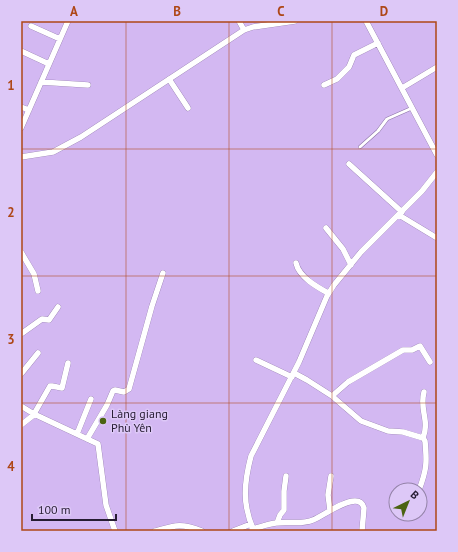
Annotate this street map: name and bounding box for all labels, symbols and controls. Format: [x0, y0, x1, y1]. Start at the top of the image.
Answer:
text: A [70, 3, 78, 20]
text: B [173, 3, 181, 20]
text: C [277, 3, 285, 20]
text: D [380, 3, 388, 20]
text: 1 [7, 77, 15, 94]
text: 2 [7, 204, 15, 221]
text: 3 [7, 331, 15, 348]
place label: Làng giang Phù Yên [111, 406, 168, 435]
marker: Làng giang Phù Yên [98, 416, 108, 426]
text: 4 [7, 458, 15, 475]
north arrow [388, 482, 428, 522]
text: B [408, 487, 422, 502]
scale bar [32, 496, 116, 522]
text: 100 m [38, 502, 71, 517]

